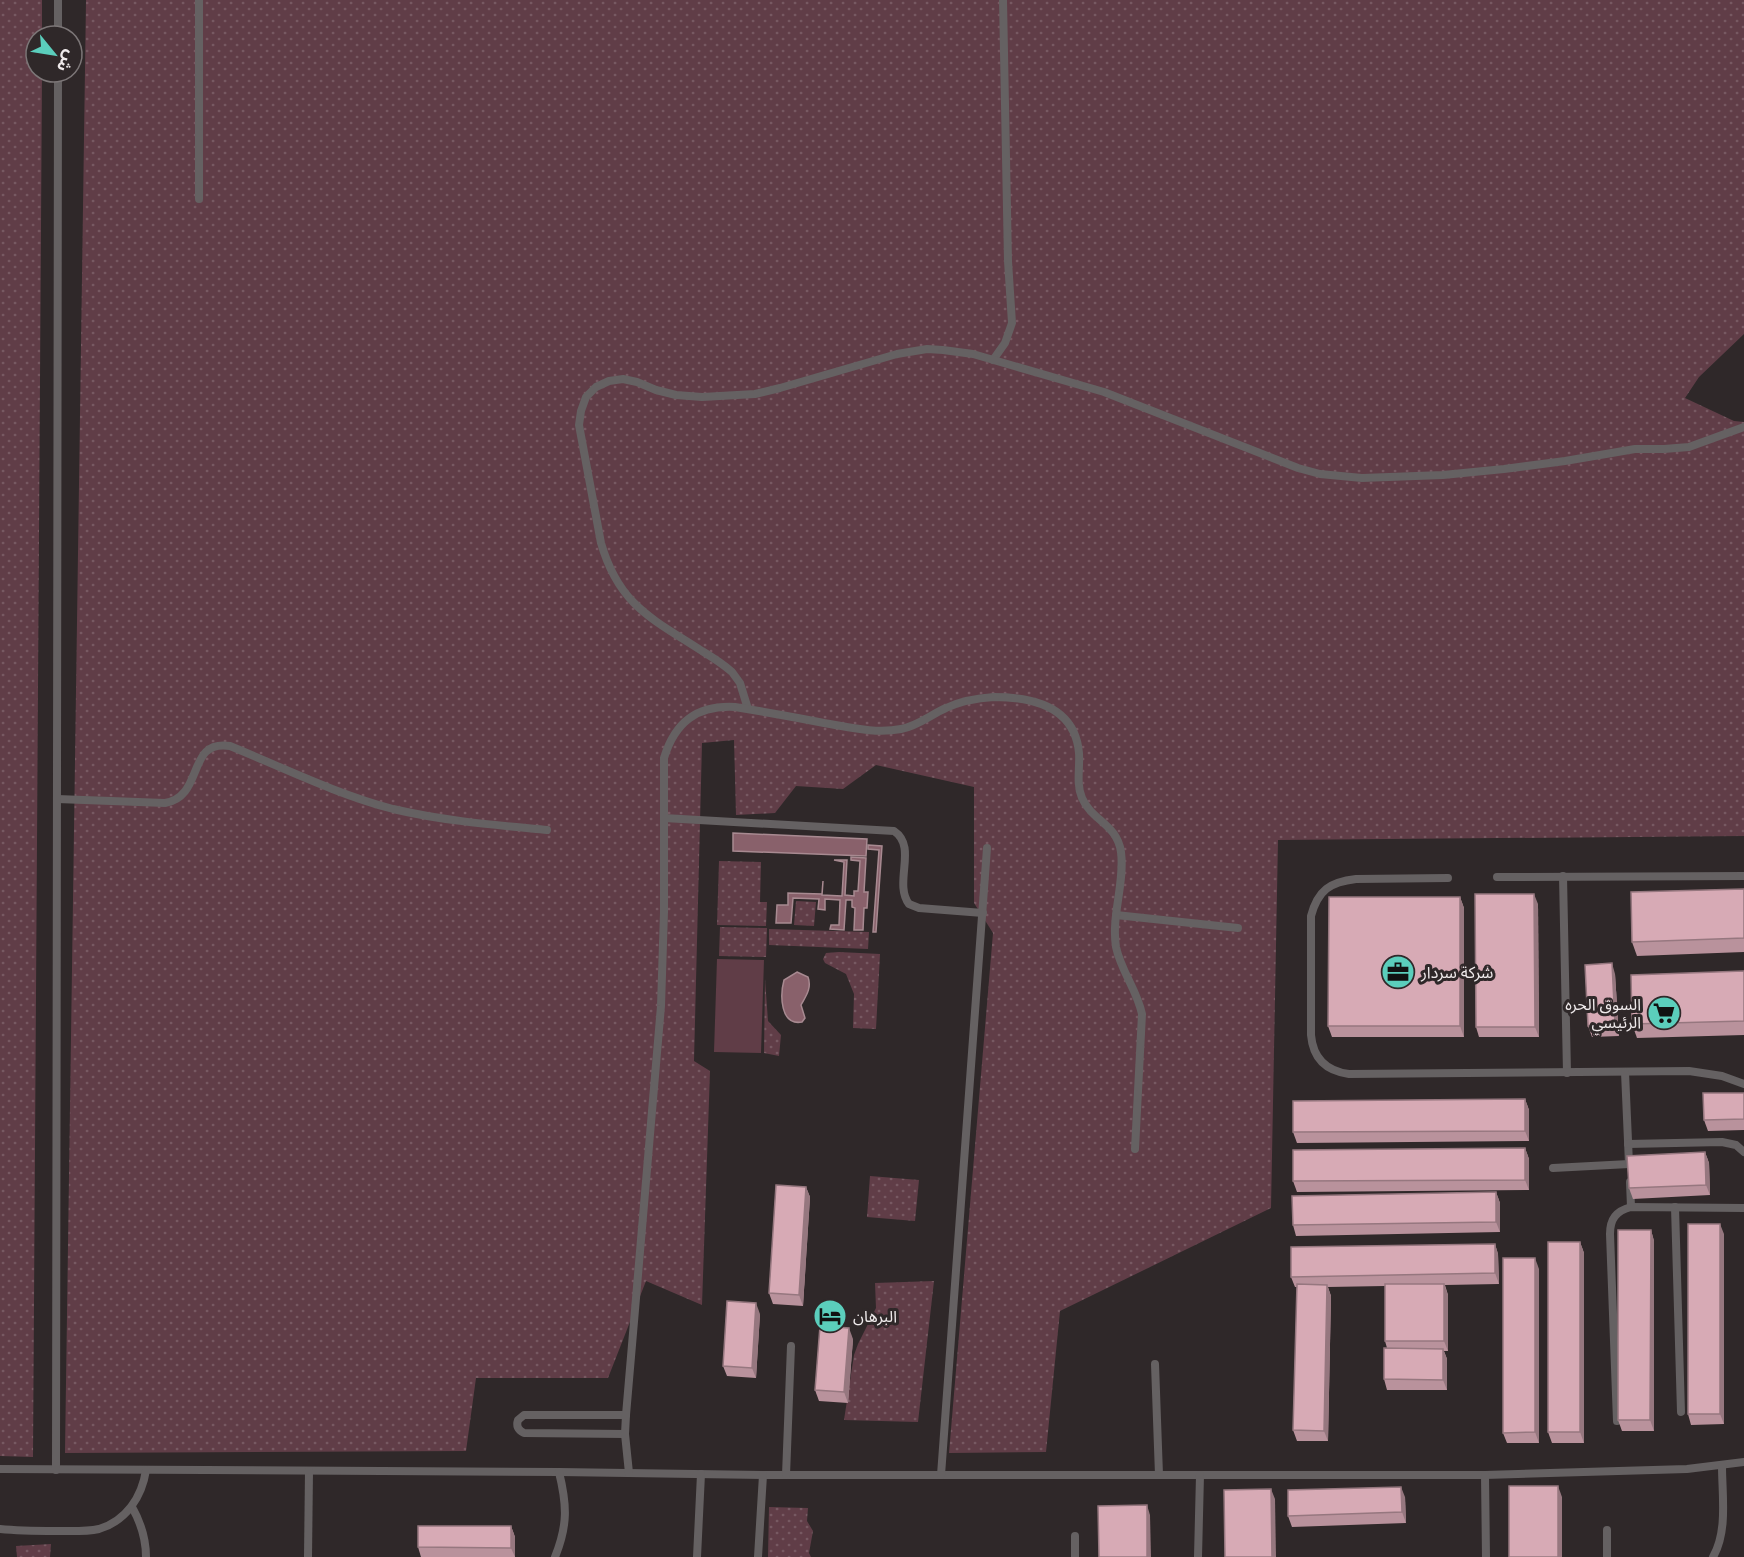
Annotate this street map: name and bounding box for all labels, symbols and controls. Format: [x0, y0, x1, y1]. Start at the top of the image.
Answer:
north arrow [24, 24, 84, 84]
text: ش [53, 47, 82, 77]
office icon: شركة سردار [1380, 954, 1416, 990]
place label: شركة سردار [1420, 961, 1493, 982]
place label: السوق الحره الرئيسي [1565, 993, 1641, 1035]
supermarket icon: السوق الحره الرئيسي [1646, 995, 1682, 1031]
hotel icon: البرهان [812, 1298, 848, 1334]
place label: البرهان [853, 1305, 897, 1326]

